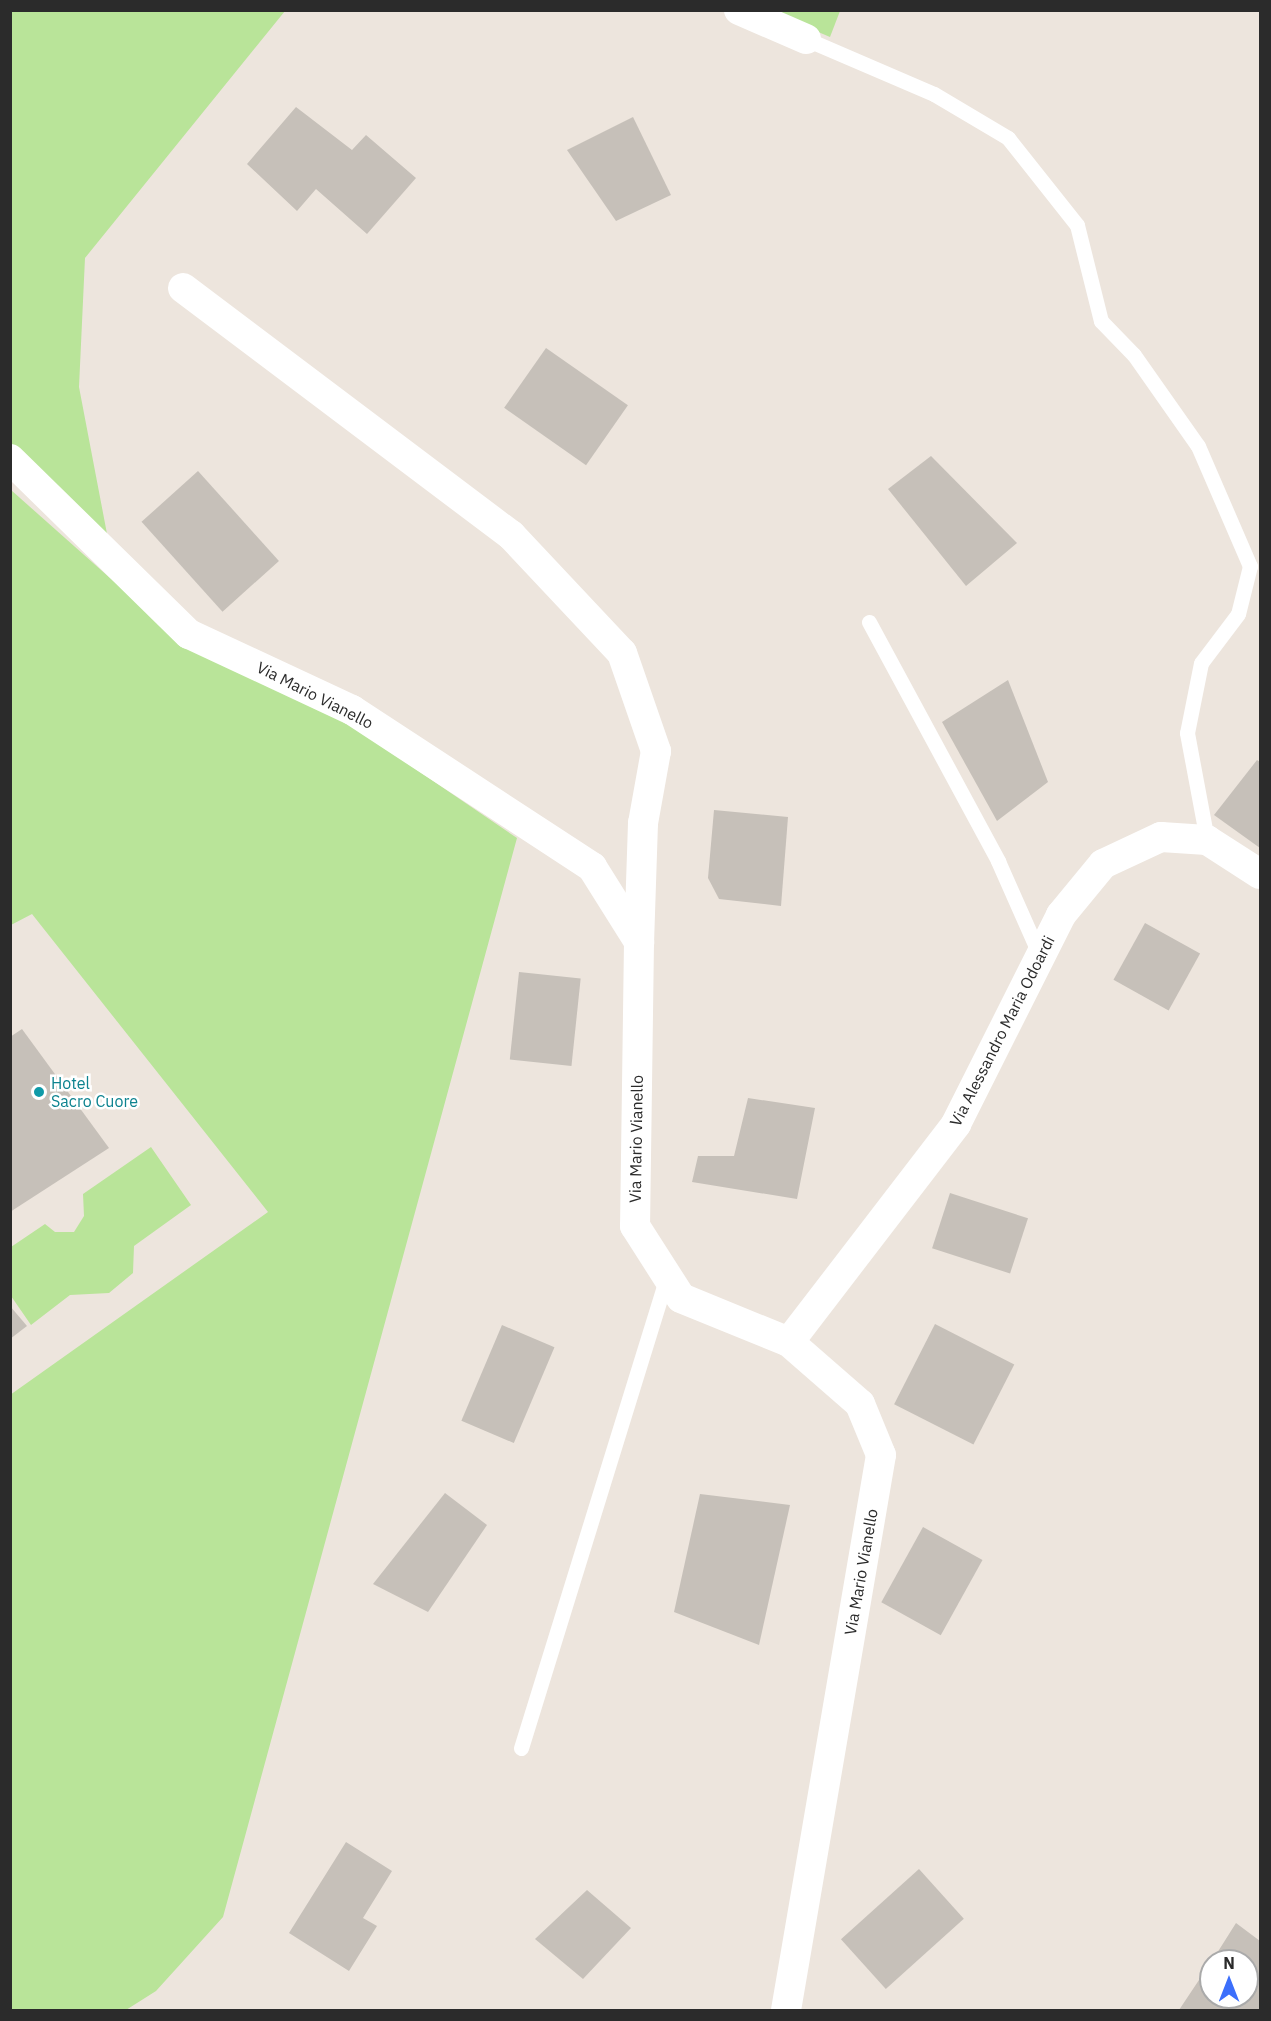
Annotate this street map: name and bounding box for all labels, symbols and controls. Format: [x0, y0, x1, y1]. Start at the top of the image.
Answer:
street label: Via Mario Vianello [254, 657, 376, 733]
street label: Via Alessandro Maria Odoardi [945, 933, 1059, 1129]
place label: Hotel Sacro Cuore [51, 1073, 138, 1111]
street label: Via Mario Vianello [625, 1075, 647, 1203]
marker: Hotel Sacro Cuore [32, 1085, 46, 1099]
street label: Via Mario Vianello [840, 1507, 882, 1637]
north arrow [1199, 1949, 1259, 2009]
text: N [1223, 1953, 1235, 1973]

